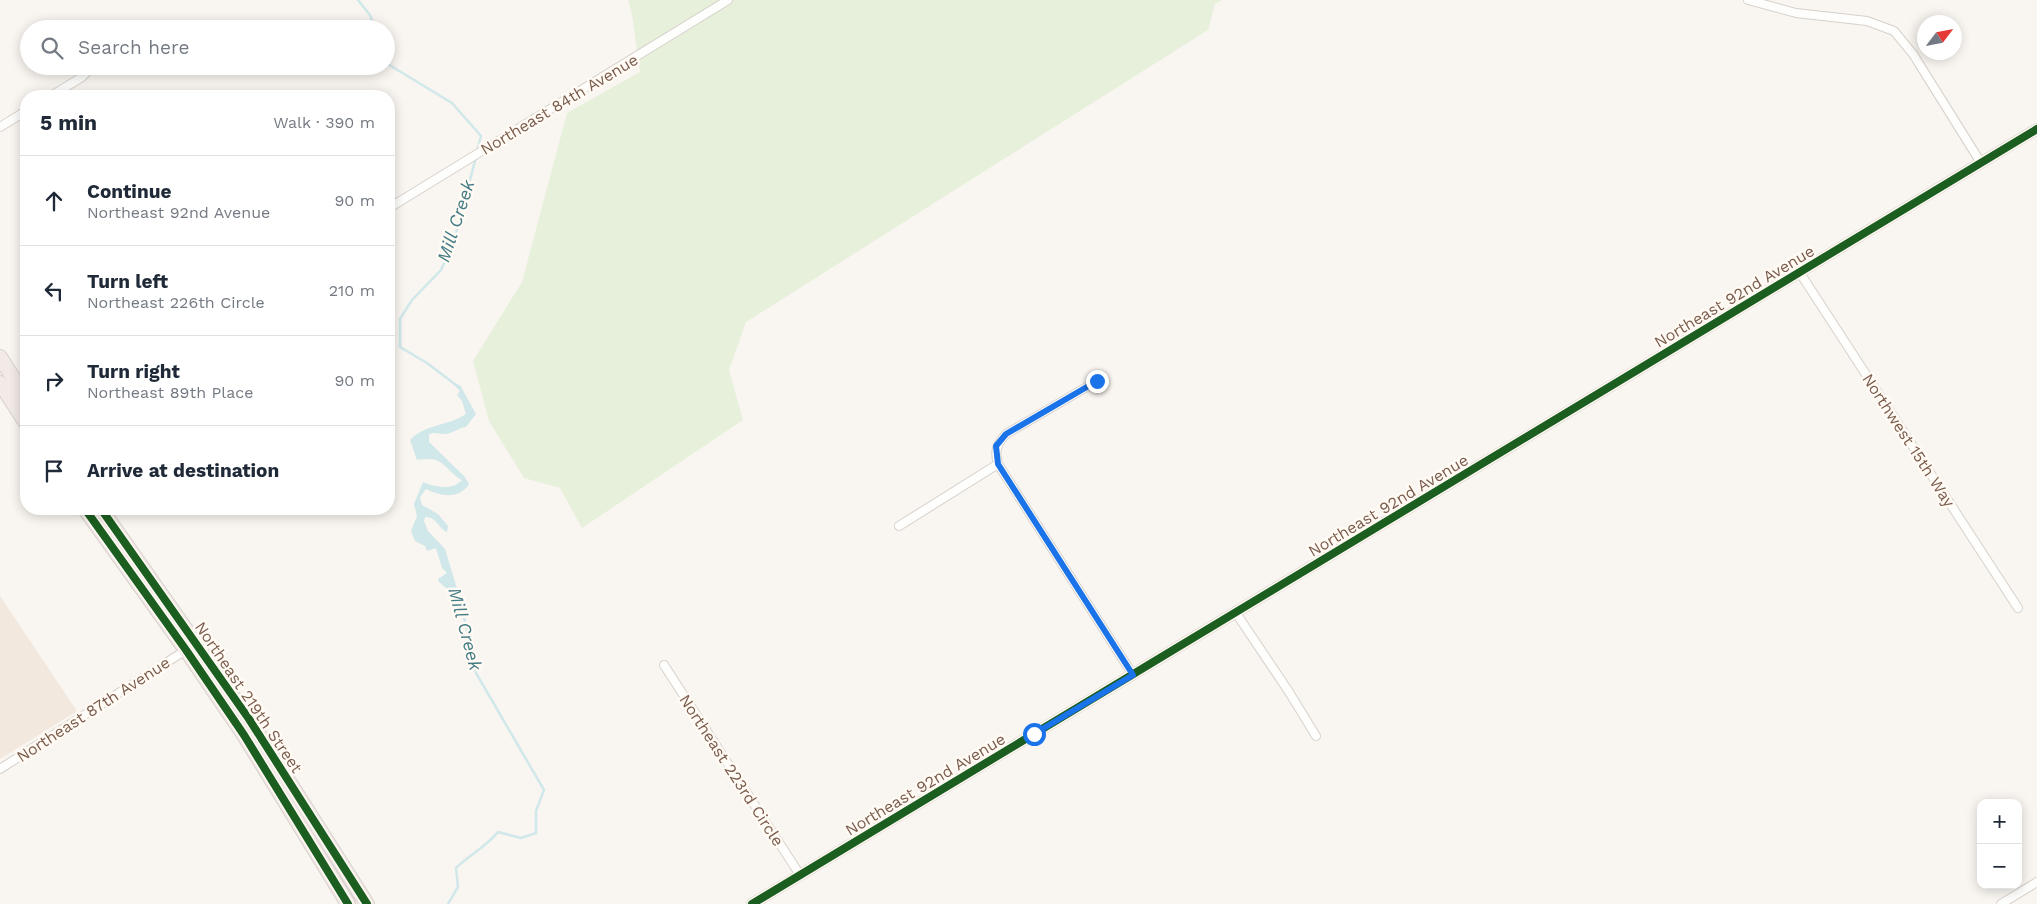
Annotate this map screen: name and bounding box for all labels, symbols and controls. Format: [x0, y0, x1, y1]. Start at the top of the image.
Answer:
north arrow [1917, 15, 1962, 60]
search box [20, 20, 395, 75]
icon: search [38, 34, 66, 62]
text: Search here [78, 36, 189, 59]
street label: Northeast 84th Avenue [477, 50, 641, 159]
text: 5 min [40, 110, 97, 135]
text: Walk · 390 m [273, 113, 375, 132]
water label: Mill Creek [432, 176, 479, 265]
text: Continue [87, 180, 171, 203]
icon: ahead [40, 187, 68, 215]
text: 90 m [334, 191, 375, 210]
text: Northeast 92nd Avenue [87, 203, 270, 222]
street label: Northeast 92nd Avenue [1651, 241, 1818, 352]
text: Turn left [87, 270, 168, 293]
icon: left [40, 277, 68, 305]
text: 210 m [329, 281, 375, 300]
text: Northeast 226th Circle [87, 293, 265, 312]
text: Turn right [87, 360, 180, 383]
icon: right [40, 367, 68, 395]
route end [1086, 370, 1109, 393]
street label: Northwest 15th Way [1858, 370, 1959, 511]
text: 90 m [334, 371, 375, 390]
text: Northeast 89th Place [87, 383, 253, 402]
street label: Northeast 92nd Avenue [1305, 450, 1472, 561]
icon: arrive [40, 457, 68, 485]
text: Arrive at destination [87, 459, 279, 482]
water label: Mill Creek [444, 585, 487, 674]
street label: Northeast 219th Street [191, 618, 307, 777]
street label: Northeast 87th Avenue [13, 653, 173, 766]
street label: Northeast 223rd Circle [675, 691, 788, 850]
route start [1023, 723, 1046, 746]
street label: Northeast 92nd Avenue [842, 729, 1009, 840]
map controls [1977, 799, 2022, 889]
button: + [1977, 799, 2022, 844]
button: − [1977, 844, 2022, 889]

